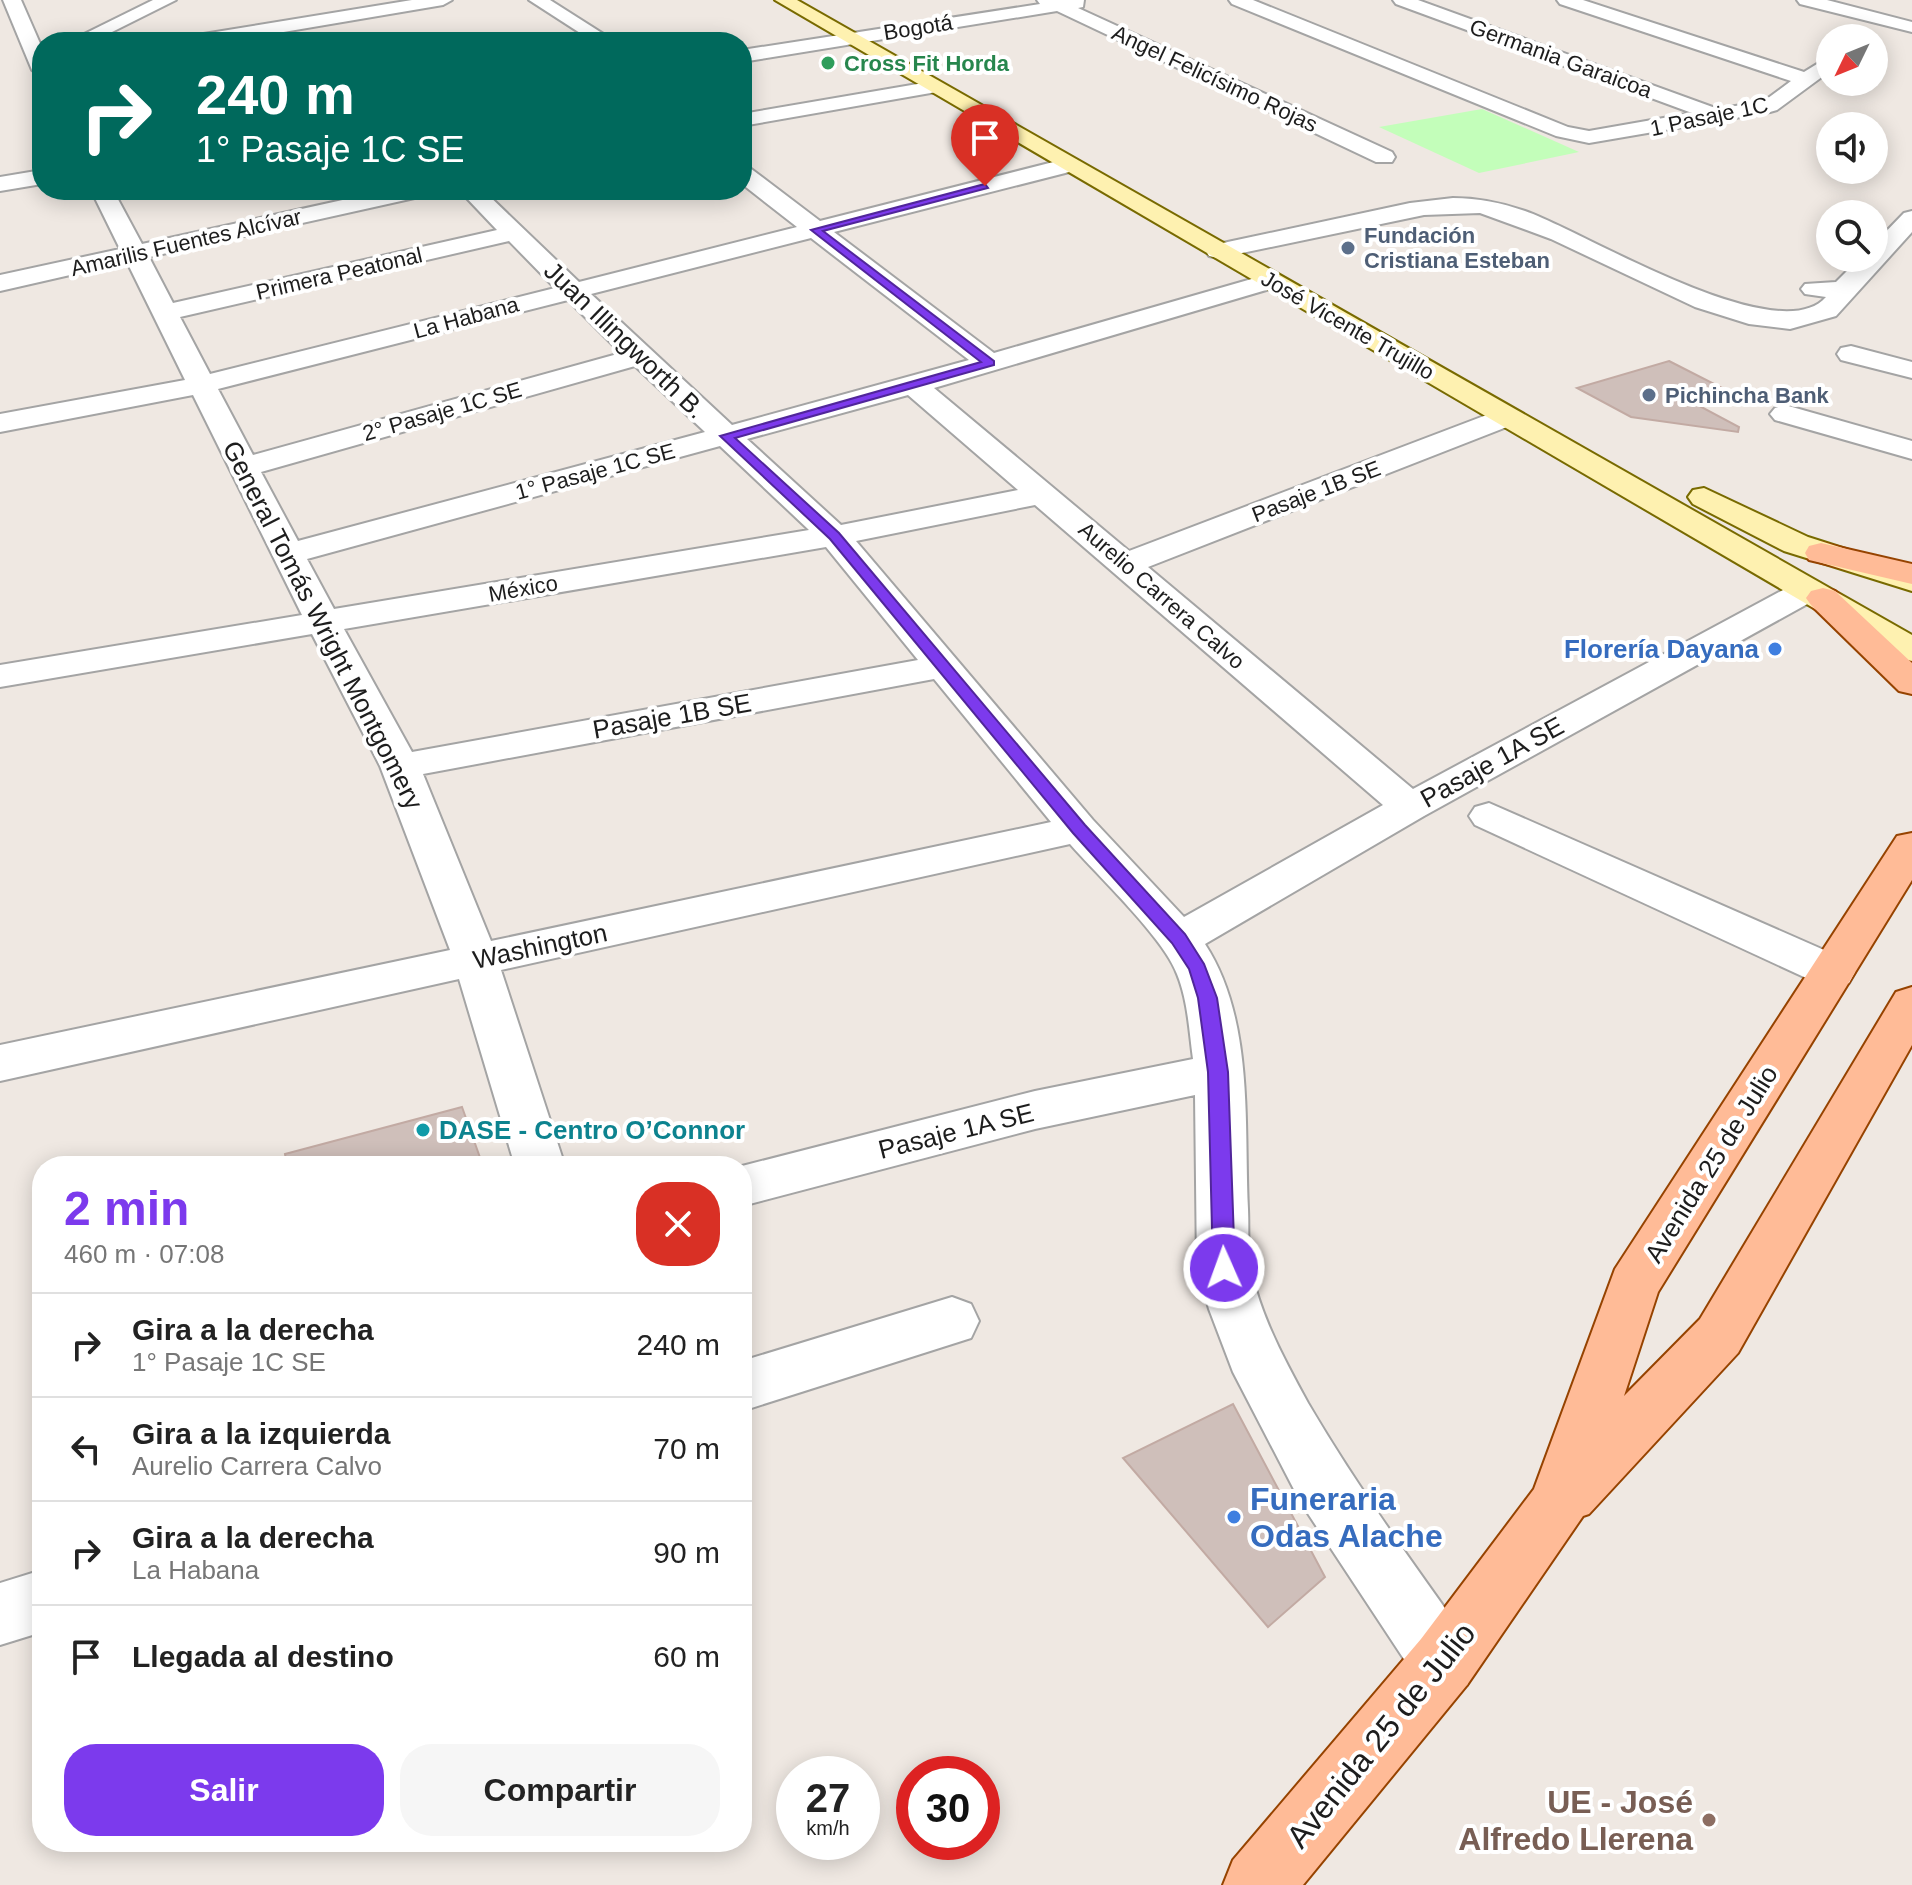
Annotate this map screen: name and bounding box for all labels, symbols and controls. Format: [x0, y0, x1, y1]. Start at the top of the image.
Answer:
street label: Bogotá [882, 10, 955, 45]
street label: Germania Garaicoa [1466, 14, 1656, 103]
street label: Angel Felicísimo Rojas [1108, 20, 1321, 137]
north arrow [1816, 24, 1888, 96]
map controls [1816, 24, 1888, 272]
place label: Cross Fit Horda [844, 51, 1010, 76]
marker: Cross Fit Horda [819, 54, 837, 72]
text: 240 m [196, 63, 355, 126]
icon: right [64, 64, 168, 168]
street label: 1 Pasaje 1C [1648, 92, 1770, 141]
pin [951, 104, 1019, 186]
button: sound [1816, 112, 1888, 184]
icon: arrive [963, 116, 1007, 160]
text: 1° Pasaje 1C SE [196, 129, 465, 170]
button: search [1816, 200, 1888, 272]
street label: Amarilis Fuentes Alcívar [68, 204, 304, 281]
place label: Fundación Cristiana Esteban [1364, 223, 1550, 273]
marker: Fundación Cristiana Esteban [1339, 239, 1357, 257]
street label: Primera Peatonal [253, 242, 425, 305]
street label: Juan Illingworth B. [538, 255, 712, 425]
street label: José Vicente Trujillo [1257, 266, 1439, 385]
street label: La Habana [411, 291, 522, 343]
street label: 2° Pasaje 1C SE [360, 377, 524, 446]
place label: Pichincha Bank [1665, 383, 1830, 408]
marker: Pichincha Bank [1640, 386, 1658, 404]
street label: General Tomás Wright Montgomery [217, 436, 429, 814]
street label: 1° Pasaje 1C SE [513, 438, 678, 505]
street label: Pasaje 1B SE [1248, 455, 1384, 527]
street label: Aurelio Carrera Calvo [1074, 517, 1250, 674]
street label: México [487, 570, 560, 607]
place label: Florería Dayana [1564, 634, 1760, 664]
marker: Florería Dayana [1766, 640, 1784, 658]
street label: Pasaje 1B SE [590, 687, 754, 745]
street label: Pasaje 1A SE [1415, 710, 1569, 814]
street label: Washington [470, 917, 610, 975]
street label: Avenida 25 de Julio [1638, 1060, 1784, 1268]
street label: Pasaje 1A SE [875, 1097, 1037, 1165]
place label: DASE - Centro O’Connor [439, 1115, 745, 1145]
marker: DASE - Centro O’Connor [414, 1121, 432, 1139]
text: 2 min [64, 1182, 189, 1235]
button: close [636, 1182, 720, 1266]
position arrow [1182, 1226, 1266, 1310]
text: 460 m · 07:08 [64, 1239, 224, 1269]
text: Gira a la derecha [132, 1313, 374, 1346]
icon: right [64, 1323, 108, 1367]
text: 240 m [637, 1328, 720, 1361]
text: 1° Pasaje 1C SE [132, 1347, 326, 1377]
text: Gira a la izquierda [132, 1417, 390, 1450]
icon: left [64, 1427, 108, 1471]
text: 70 m [653, 1432, 720, 1465]
text: Aurelio Carrera Calvo [132, 1451, 382, 1481]
place label: Funeraria Odas Alache [1250, 1481, 1443, 1554]
marker: Funeraria Odas Alache [1225, 1508, 1243, 1526]
text: Gira a la derecha [132, 1521, 374, 1554]
icon: right [64, 1531, 108, 1575]
text: 90 m [653, 1536, 720, 1569]
text: La Habana [132, 1555, 259, 1585]
street label: Avenida 25 de Julio [1279, 1615, 1483, 1855]
icon: arrive [64, 1635, 108, 1679]
text: Llegada al destino [132, 1640, 394, 1673]
text: 60 m [653, 1640, 720, 1673]
button: Salir [64, 1744, 384, 1836]
button: Compartir [400, 1744, 720, 1836]
speed limit sign: 30 [896, 1756, 1000, 1860]
text: 27 [806, 1776, 850, 1820]
place label: UE - José Alfredo Llerena [1458, 1784, 1693, 1857]
marker: UE - José Alfredo Llerena [1700, 1811, 1718, 1829]
text: km/h [806, 1817, 850, 1839]

